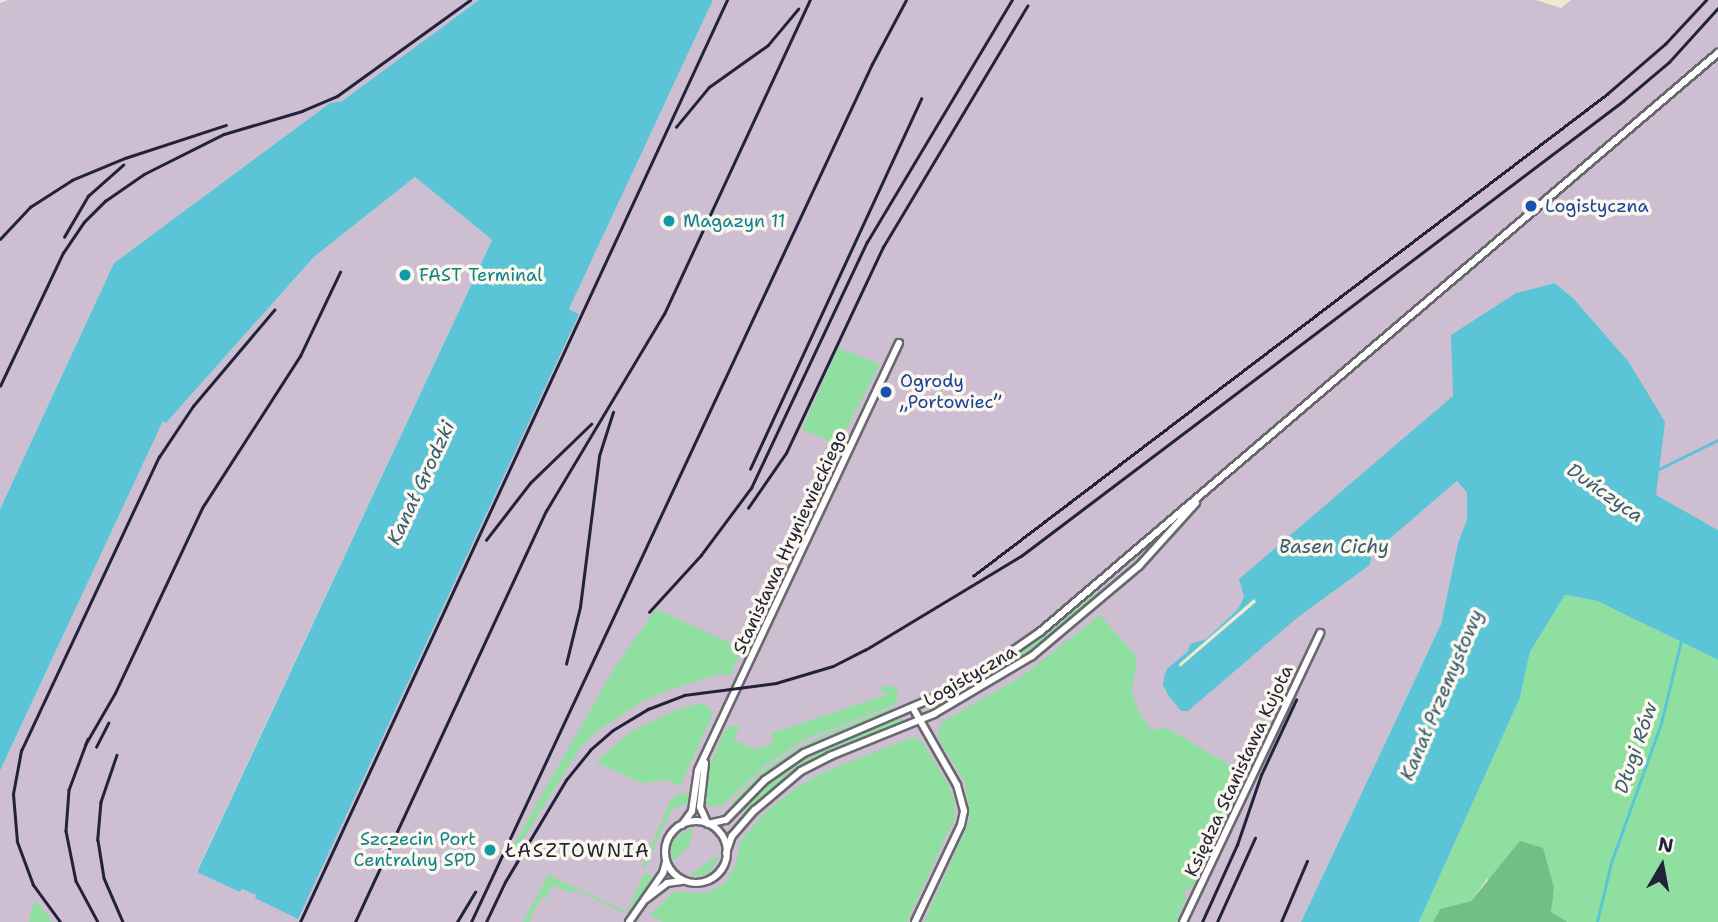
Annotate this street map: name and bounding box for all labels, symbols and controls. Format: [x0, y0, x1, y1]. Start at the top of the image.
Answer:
place label: Logistyczna [1545, 195, 1649, 217]
marker: Logistyczna [1523, 198, 1539, 214]
place label: Magazyn 11 [683, 210, 785, 232]
marker: Magazyn 11 [661, 213, 677, 229]
place label: FAST Terminal [419, 264, 543, 286]
marker: FAST Terminal [397, 267, 413, 283]
place label: Ogrody „Portowiec” [900, 371, 1002, 414]
marker: Ogrody „Portowiec” [878, 384, 894, 400]
water label: Kanał Grodzki [382, 417, 460, 549]
street label: Stanisława Hryniewieckiego [729, 427, 851, 657]
water label: Duńczyca [1563, 459, 1647, 527]
water label: Basen Cichy [1279, 536, 1389, 558]
water label: Kanał Przemysłowy [1396, 606, 1488, 784]
street label: Logistyczna [920, 641, 1020, 711]
street label: Księdza Stanisława Kujota [1180, 662, 1298, 880]
water label: Długi Rów [1610, 699, 1662, 797]
place label: Szczecin Port Centralny SPD [354, 829, 476, 872]
north arrow [1627, 831, 1697, 901]
text: N [1656, 831, 1675, 858]
district label: ŁASZTOWNIA [507, 840, 649, 862]
marker: Szczecin Port Centralny SPD [482, 842, 498, 858]

